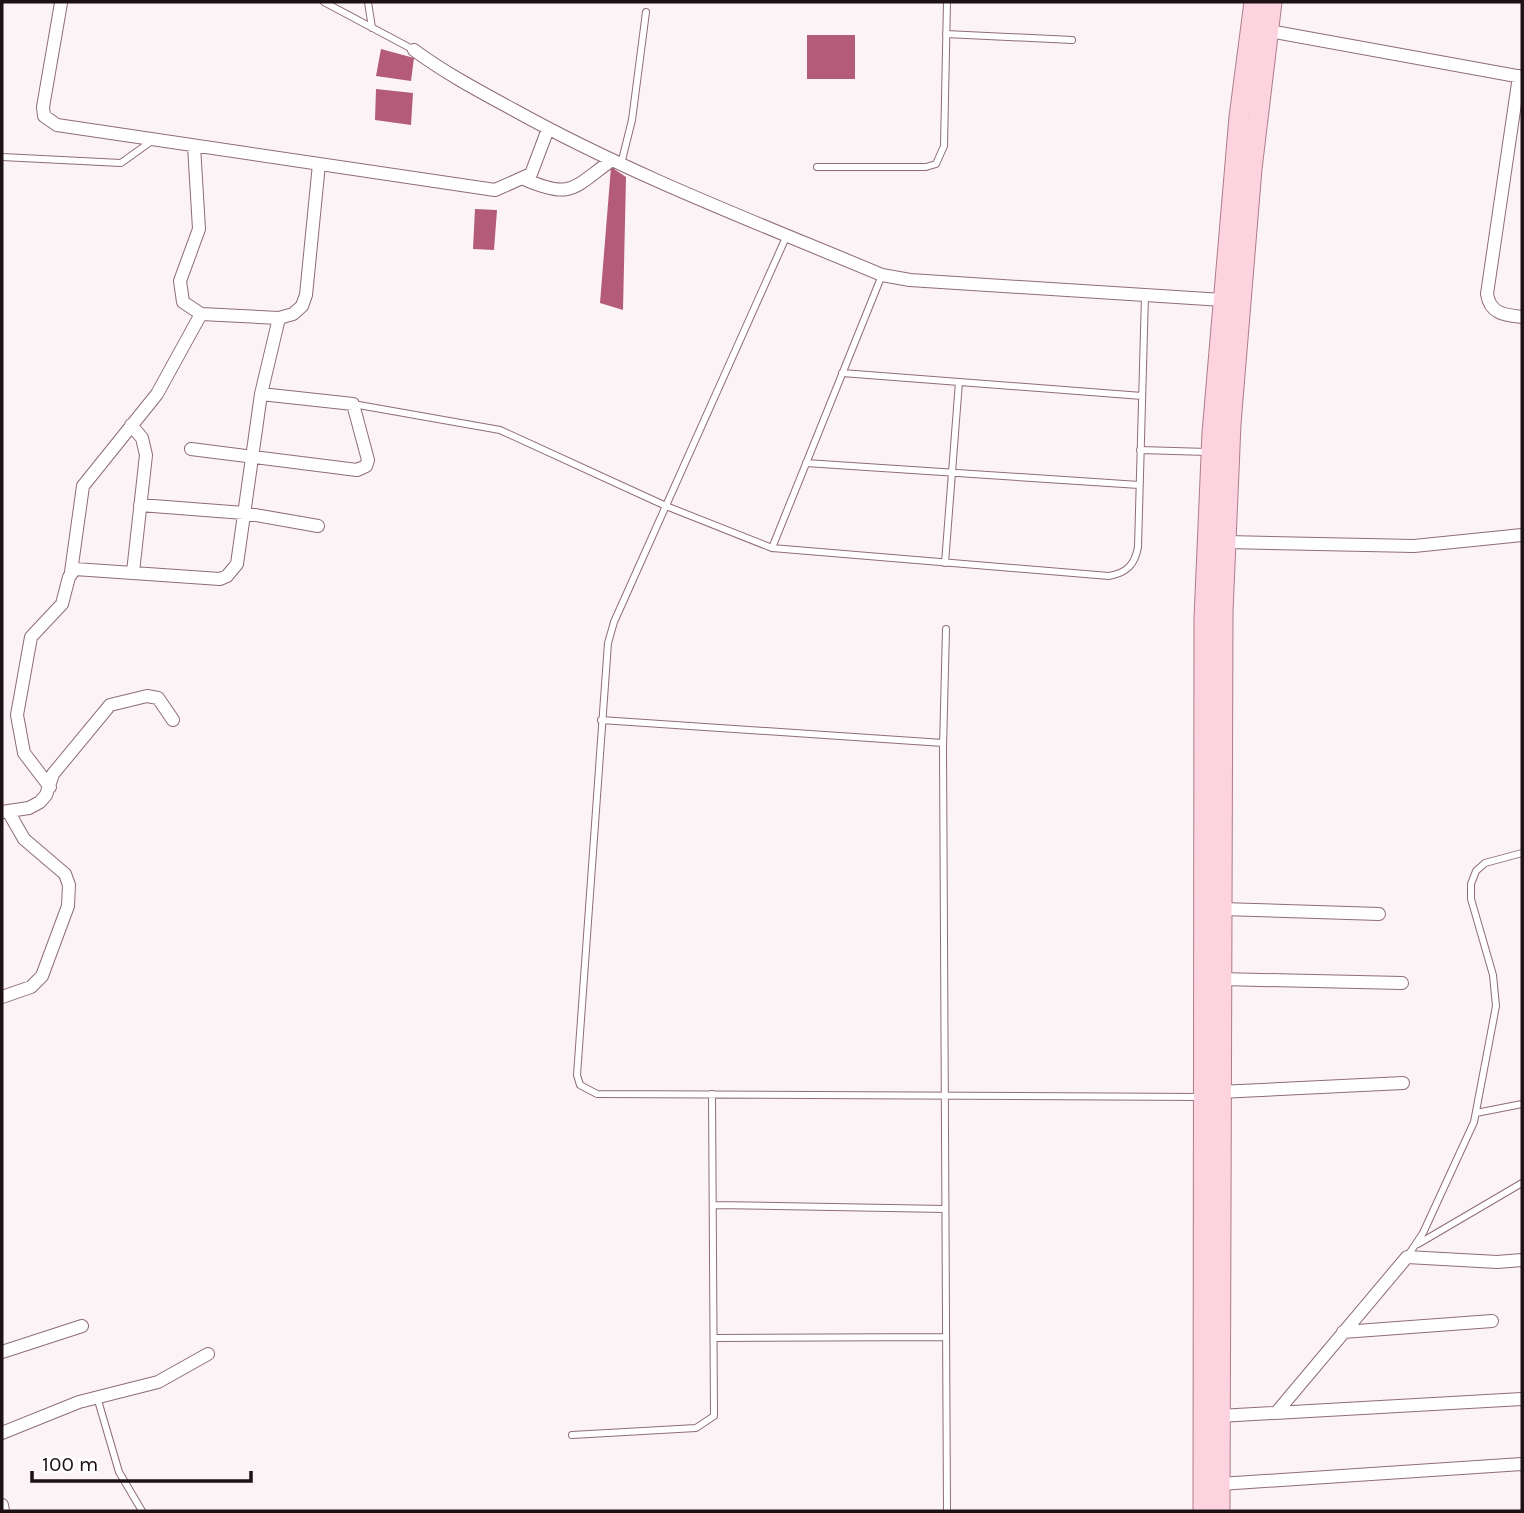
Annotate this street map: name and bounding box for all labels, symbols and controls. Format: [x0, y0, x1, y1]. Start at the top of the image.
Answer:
scale bar [32, 1440, 250, 1484]
text: 100 m [42, 1452, 99, 1476]

